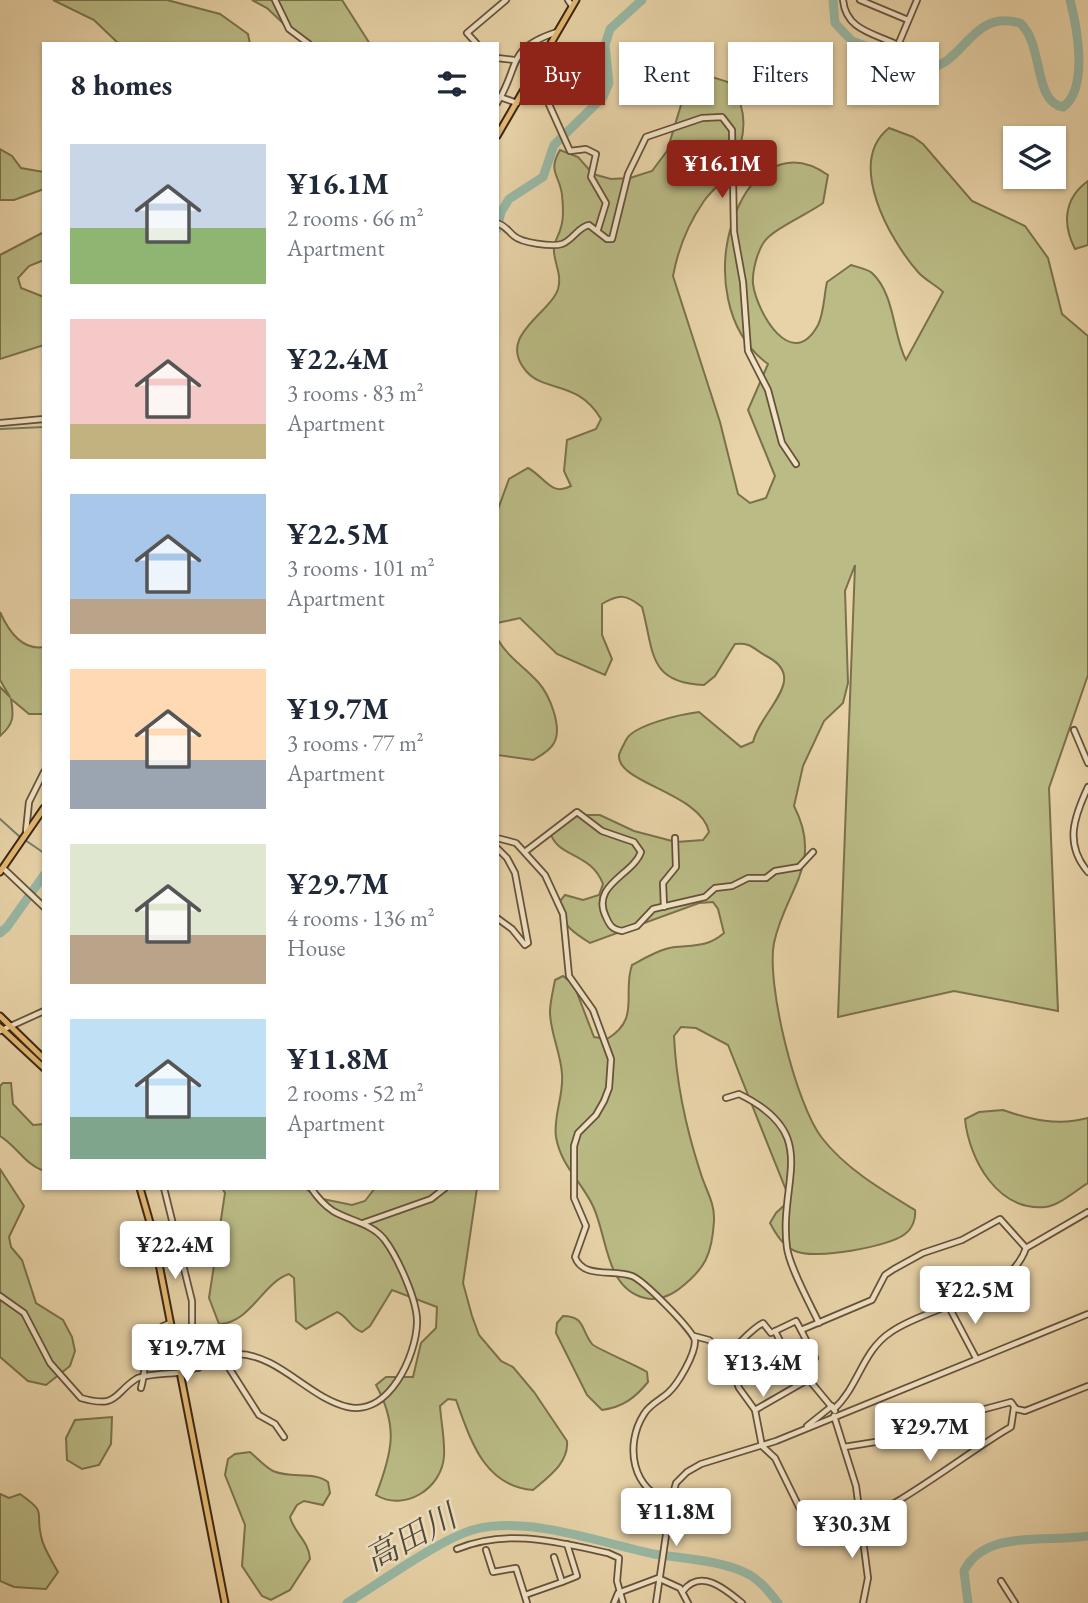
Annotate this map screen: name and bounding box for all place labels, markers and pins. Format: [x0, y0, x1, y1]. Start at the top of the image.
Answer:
pin: ¥16.1M [665, 140, 779, 200]
pin: ¥22.4M [118, 1222, 232, 1281]
pin: ¥22.5M [918, 1266, 1032, 1326]
pin: ¥19.7M [130, 1324, 244, 1384]
pin: ¥13.4M [706, 1340, 820, 1399]
pin: ¥29.7M [873, 1404, 987, 1463]
pin: ¥11.8M [619, 1488, 733, 1548]
pin: ¥30.3M [795, 1500, 909, 1560]

